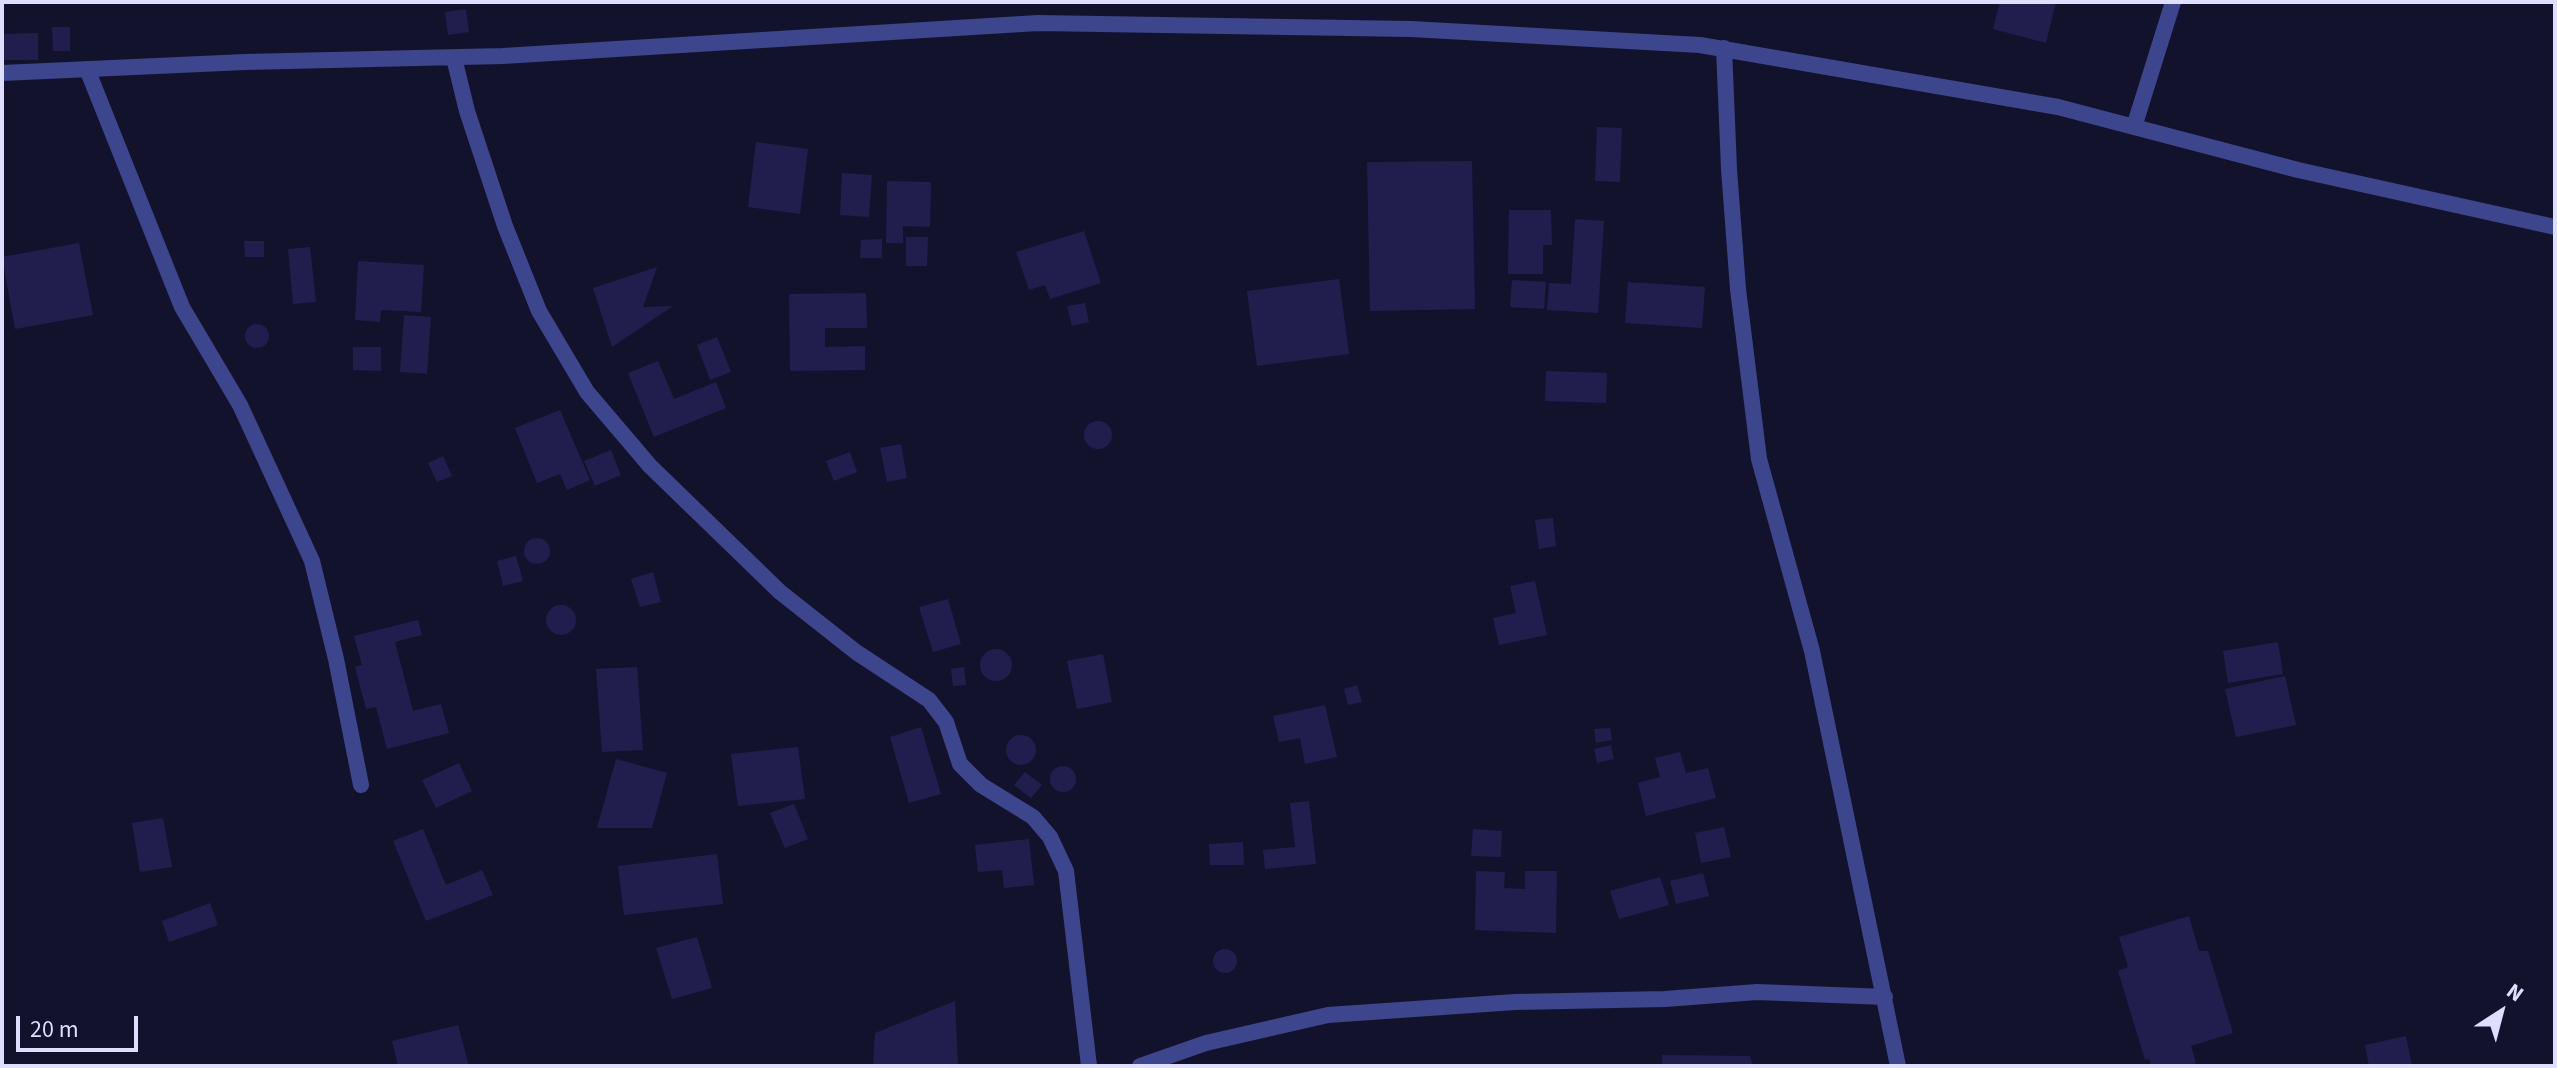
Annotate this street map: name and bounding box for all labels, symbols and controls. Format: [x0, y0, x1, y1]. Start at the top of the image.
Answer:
north arrow [2461, 972, 2541, 1052]
text: N [2500, 975, 2530, 1010]
scale bar [20, 1000, 142, 1050]
text: 20 m [30, 1012, 79, 1047]

